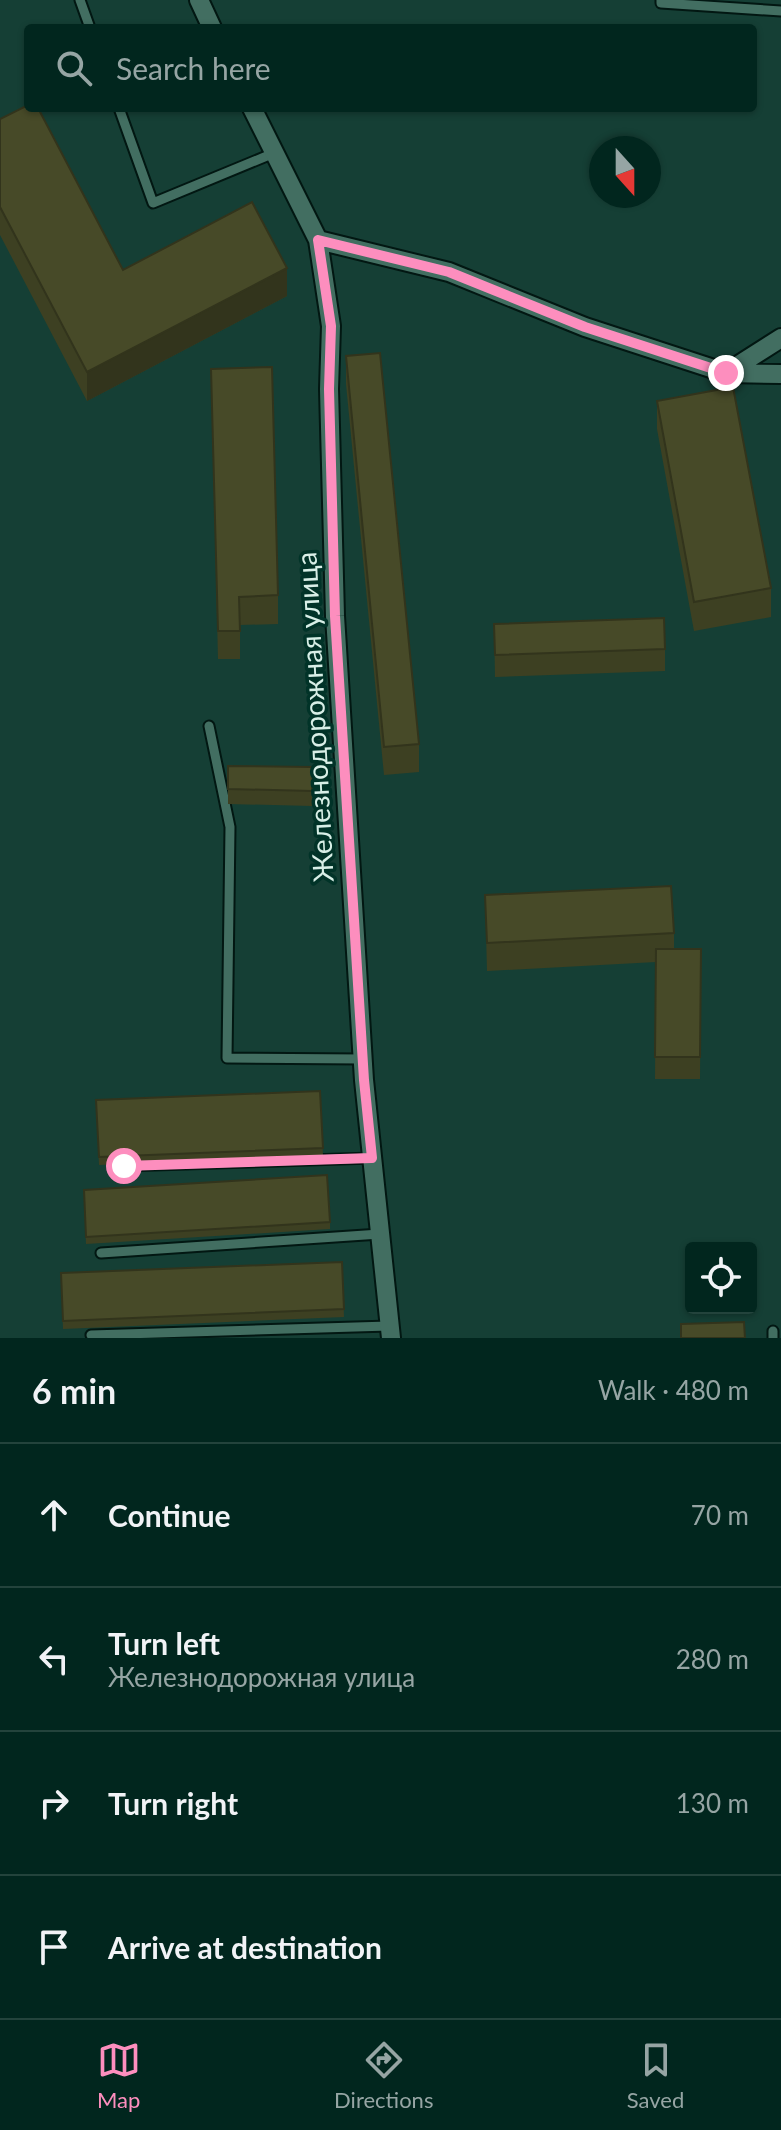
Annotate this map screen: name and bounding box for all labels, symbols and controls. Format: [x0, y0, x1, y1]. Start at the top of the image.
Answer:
search box [24, 24, 757, 112]
icon: search [52, 46, 96, 90]
text: Search here [116, 50, 271, 86]
north arrow [589, 136, 661, 208]
route end [708, 355, 744, 391]
street label: Железнодорожная улица [288, 551, 340, 883]
route start [106, 1148, 142, 1184]
map controls [685, 1242, 757, 1314]
button: locate [685, 1242, 757, 1314]
text: 6 min [32, 1370, 116, 1411]
text: Walk · 480 m [598, 1374, 749, 1406]
icon: ahead [32, 1493, 76, 1537]
text: Continue [108, 1497, 231, 1533]
text: 70 m [691, 1499, 749, 1531]
text: Turn left [108, 1625, 220, 1661]
icon: left [32, 1637, 76, 1681]
text: 280 m [676, 1643, 749, 1675]
text: Железнодорожная улица [108, 1661, 415, 1693]
icon: right [32, 1781, 76, 1825]
text: Turn right [108, 1785, 238, 1821]
text: 130 m [676, 1787, 749, 1819]
icon: arrive [32, 1925, 76, 1969]
text: Arrive at destination [108, 1929, 382, 1965]
tab: Map [97, 2038, 141, 2113]
tab: Directions [334, 2038, 433, 2113]
tab: Saved [627, 2038, 684, 2113]

